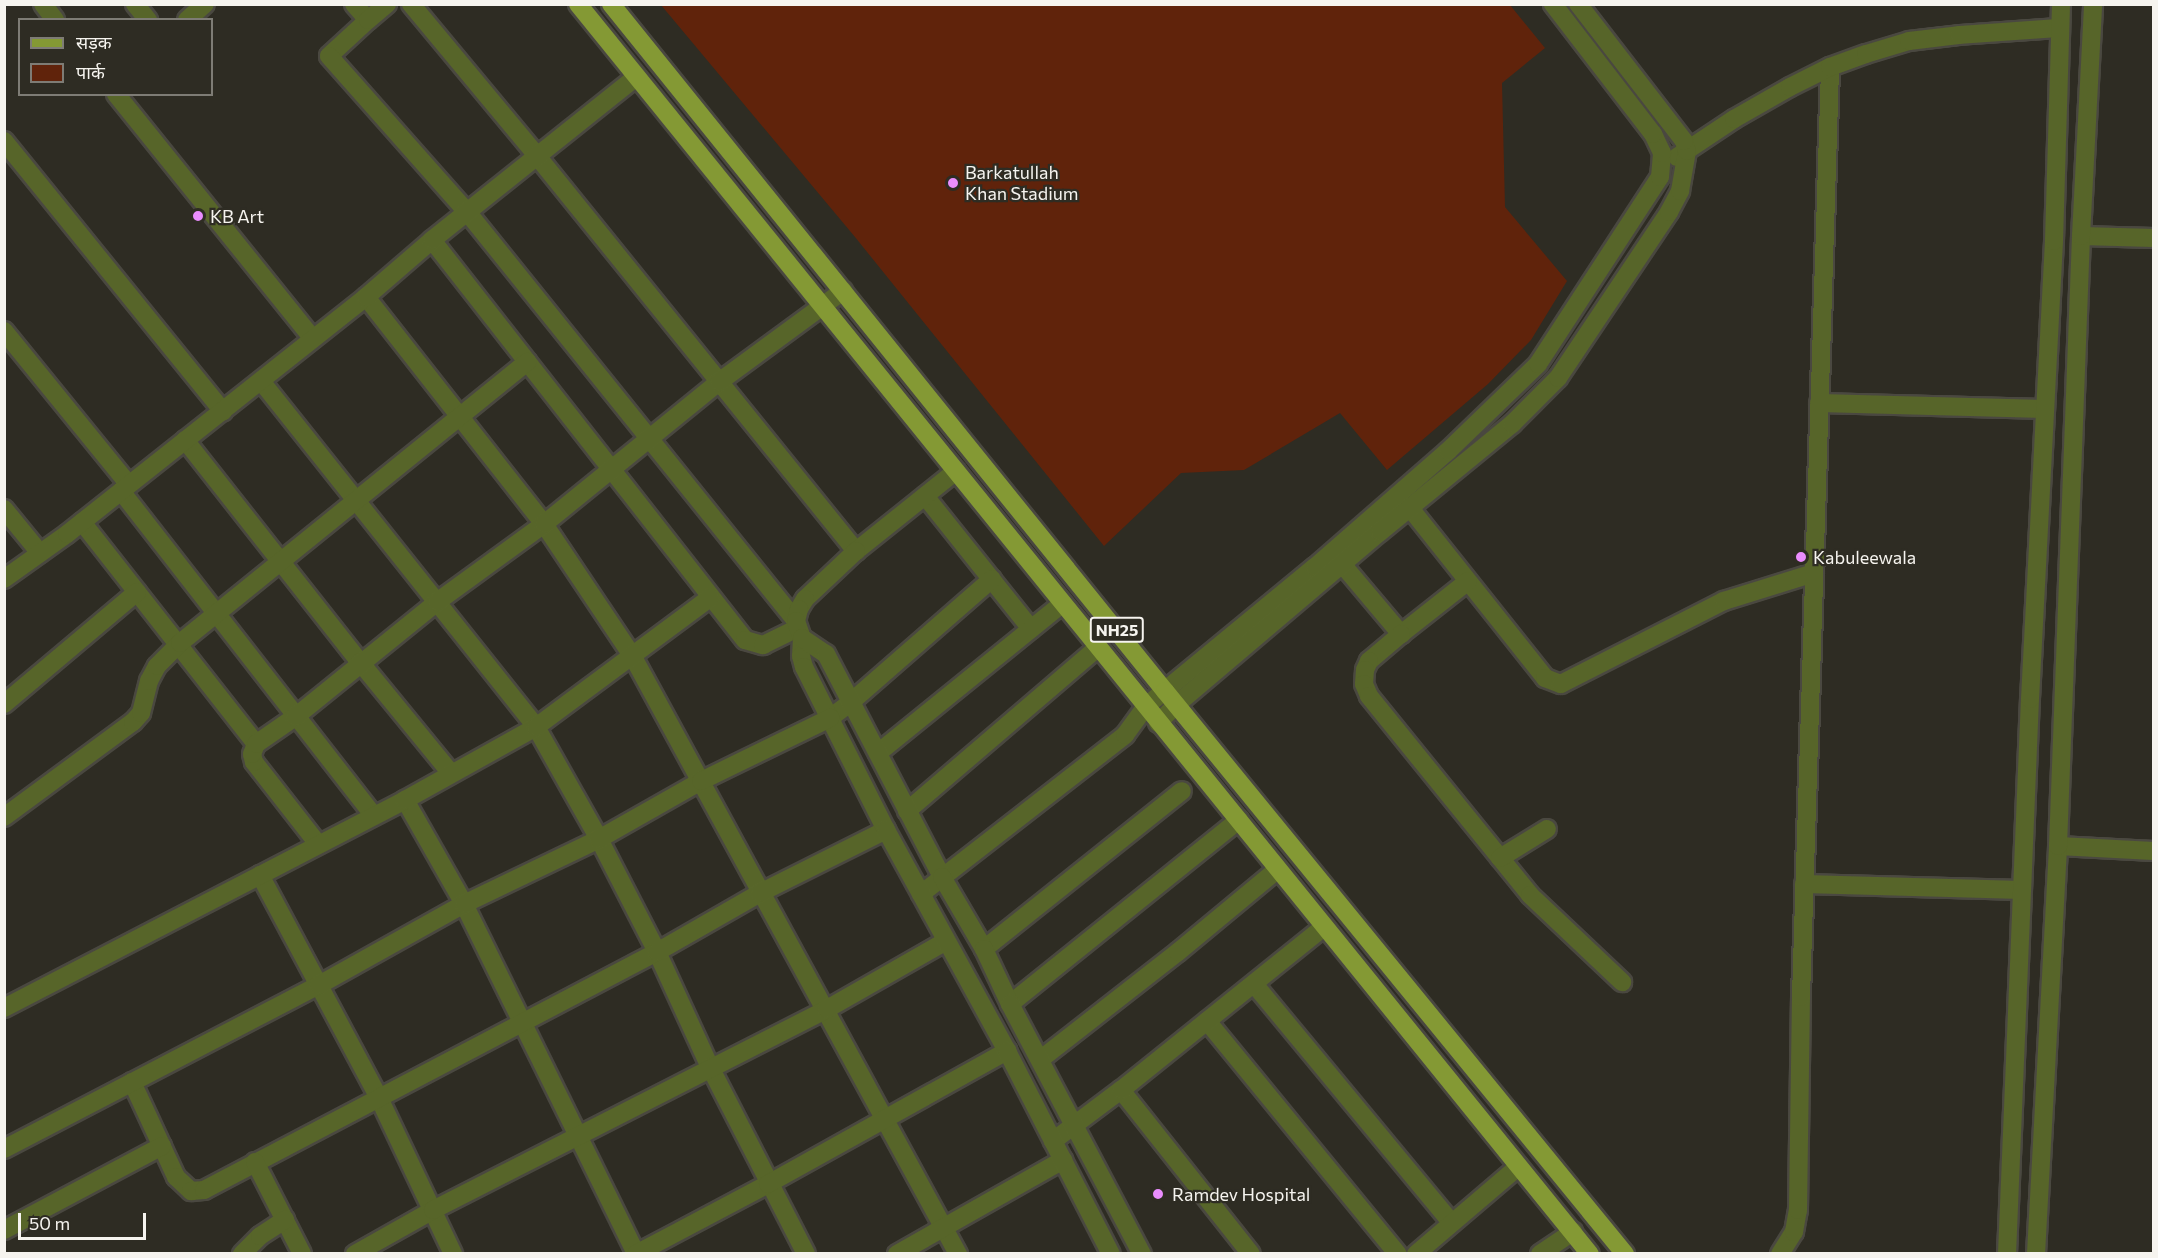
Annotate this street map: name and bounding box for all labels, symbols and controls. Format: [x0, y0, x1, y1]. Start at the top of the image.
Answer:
legend [18, 18, 213, 96]
text: सड़क [76, 31, 112, 53]
text: पार्क [76, 61, 105, 83]
place label: Barkatullah Khan Stadium [965, 162, 1079, 204]
marker: Barkatullah Khan Stadium [946, 176, 960, 190]
place label: KB Art [210, 205, 264, 227]
marker: KB Art [191, 209, 205, 223]
place label: Kabuleewala [1813, 546, 1916, 568]
marker: Kabuleewala [1794, 550, 1808, 564]
road number: NH25 [1088, 617, 1146, 643]
place label: Ramdev Hospital [1172, 1183, 1310, 1205]
marker: Ramdev Hospital [1149, 1185, 1167, 1203]
scale bar [21, 1201, 148, 1239]
text: 50 m [29, 1212, 70, 1234]

